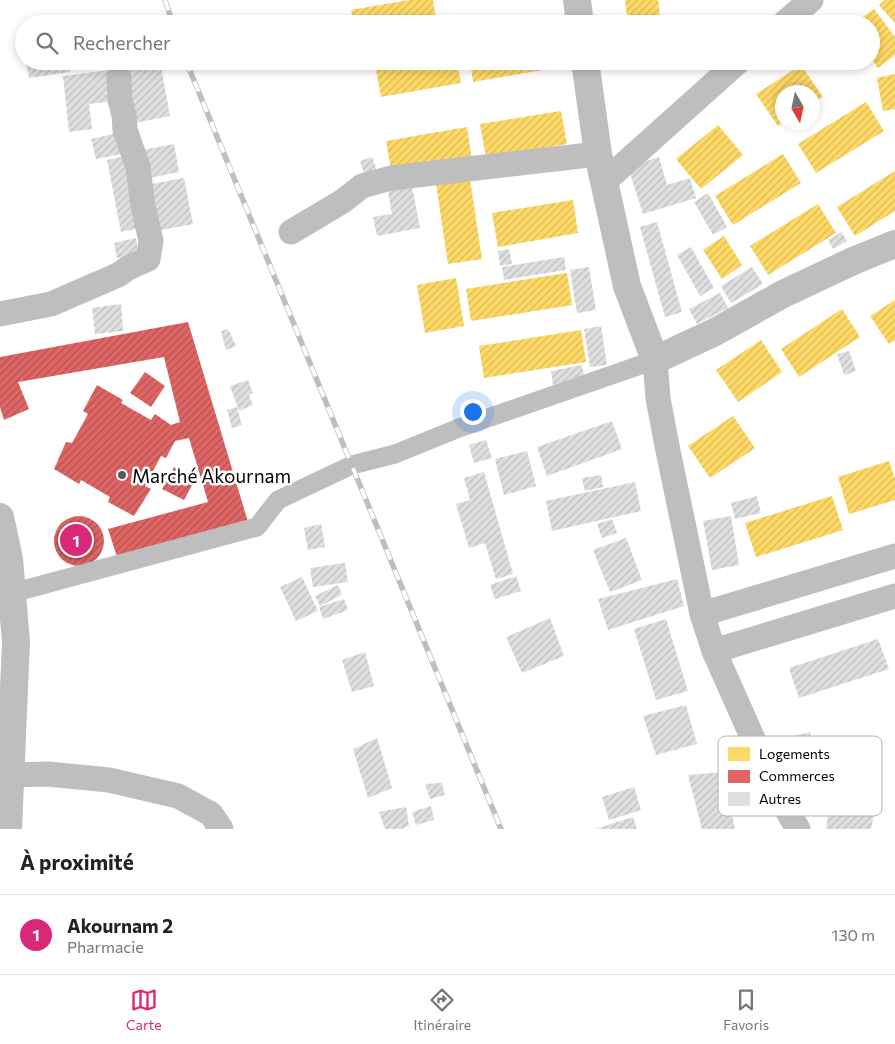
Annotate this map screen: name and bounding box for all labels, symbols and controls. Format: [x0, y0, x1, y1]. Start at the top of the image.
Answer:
search box [15, 15, 880, 70]
icon: search [33, 29, 61, 57]
text: Rechercher [73, 31, 171, 54]
north arrow [775, 85, 820, 130]
your location [460, 399, 486, 425]
place label: Marché Akournam [132, 464, 291, 487]
marker: Marché Akournam [116, 469, 128, 481]
pin: 1 [60, 521, 92, 559]
legend [718, 736, 882, 816]
text: Logements [759, 745, 830, 762]
text: Commerces [759, 767, 835, 784]
text: Autres [759, 790, 801, 807]
text: À proximité [20, 849, 134, 874]
text: Akournam 2 [67, 914, 173, 937]
text: 1 [32, 925, 40, 944]
text: 130 m [832, 925, 875, 944]
text: Pharmacie [67, 937, 144, 956]
tab: Carte [126, 986, 162, 1033]
tab: Itinéraire [413, 986, 471, 1033]
tab: Favoris [723, 986, 769, 1033]

